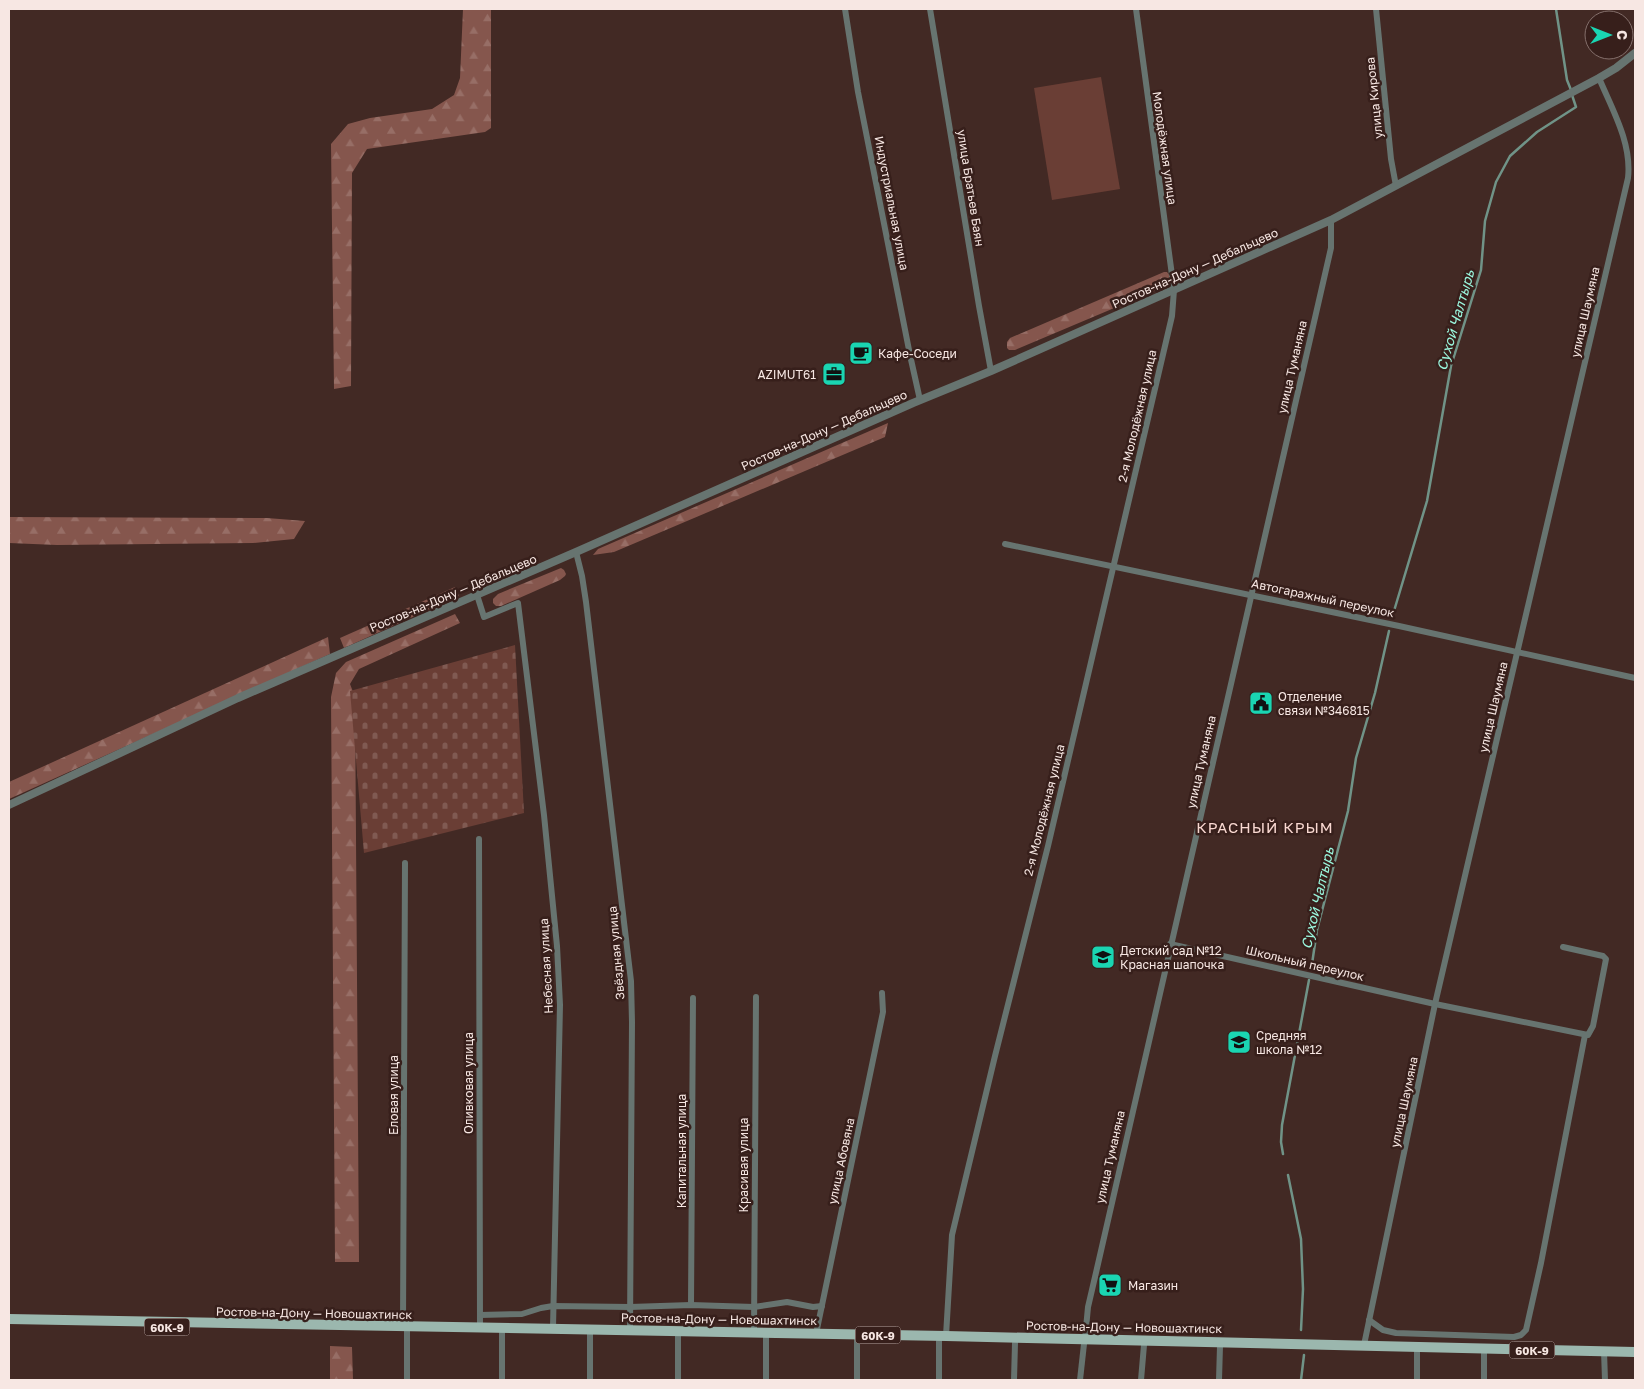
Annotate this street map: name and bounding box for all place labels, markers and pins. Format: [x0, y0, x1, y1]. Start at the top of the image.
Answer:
cafe icon: Кафе-Соседи [848, 340, 874, 366]
place label: Кафе-Соседи [878, 346, 957, 361]
office icon: AZIMUT61 [821, 361, 847, 387]
place label: AZIMUT61 [757, 367, 816, 382]
place label: Отделение связи №346815 [1278, 689, 1370, 718]
public building icon: Отделение связи №346815 [1248, 690, 1274, 716]
place label: Детский сад №12 Красная шапочка [1120, 943, 1224, 972]
school or university icon: Детский сад №12 Красная шапочка [1090, 944, 1116, 970]
place label: Средняя школа №12 [1256, 1028, 1322, 1057]
school or university icon: Средняя школа №12 [1226, 1029, 1252, 1055]
supermarket icon: Магазин [1097, 1272, 1123, 1298]
place label: Магазин [1128, 1278, 1178, 1293]

